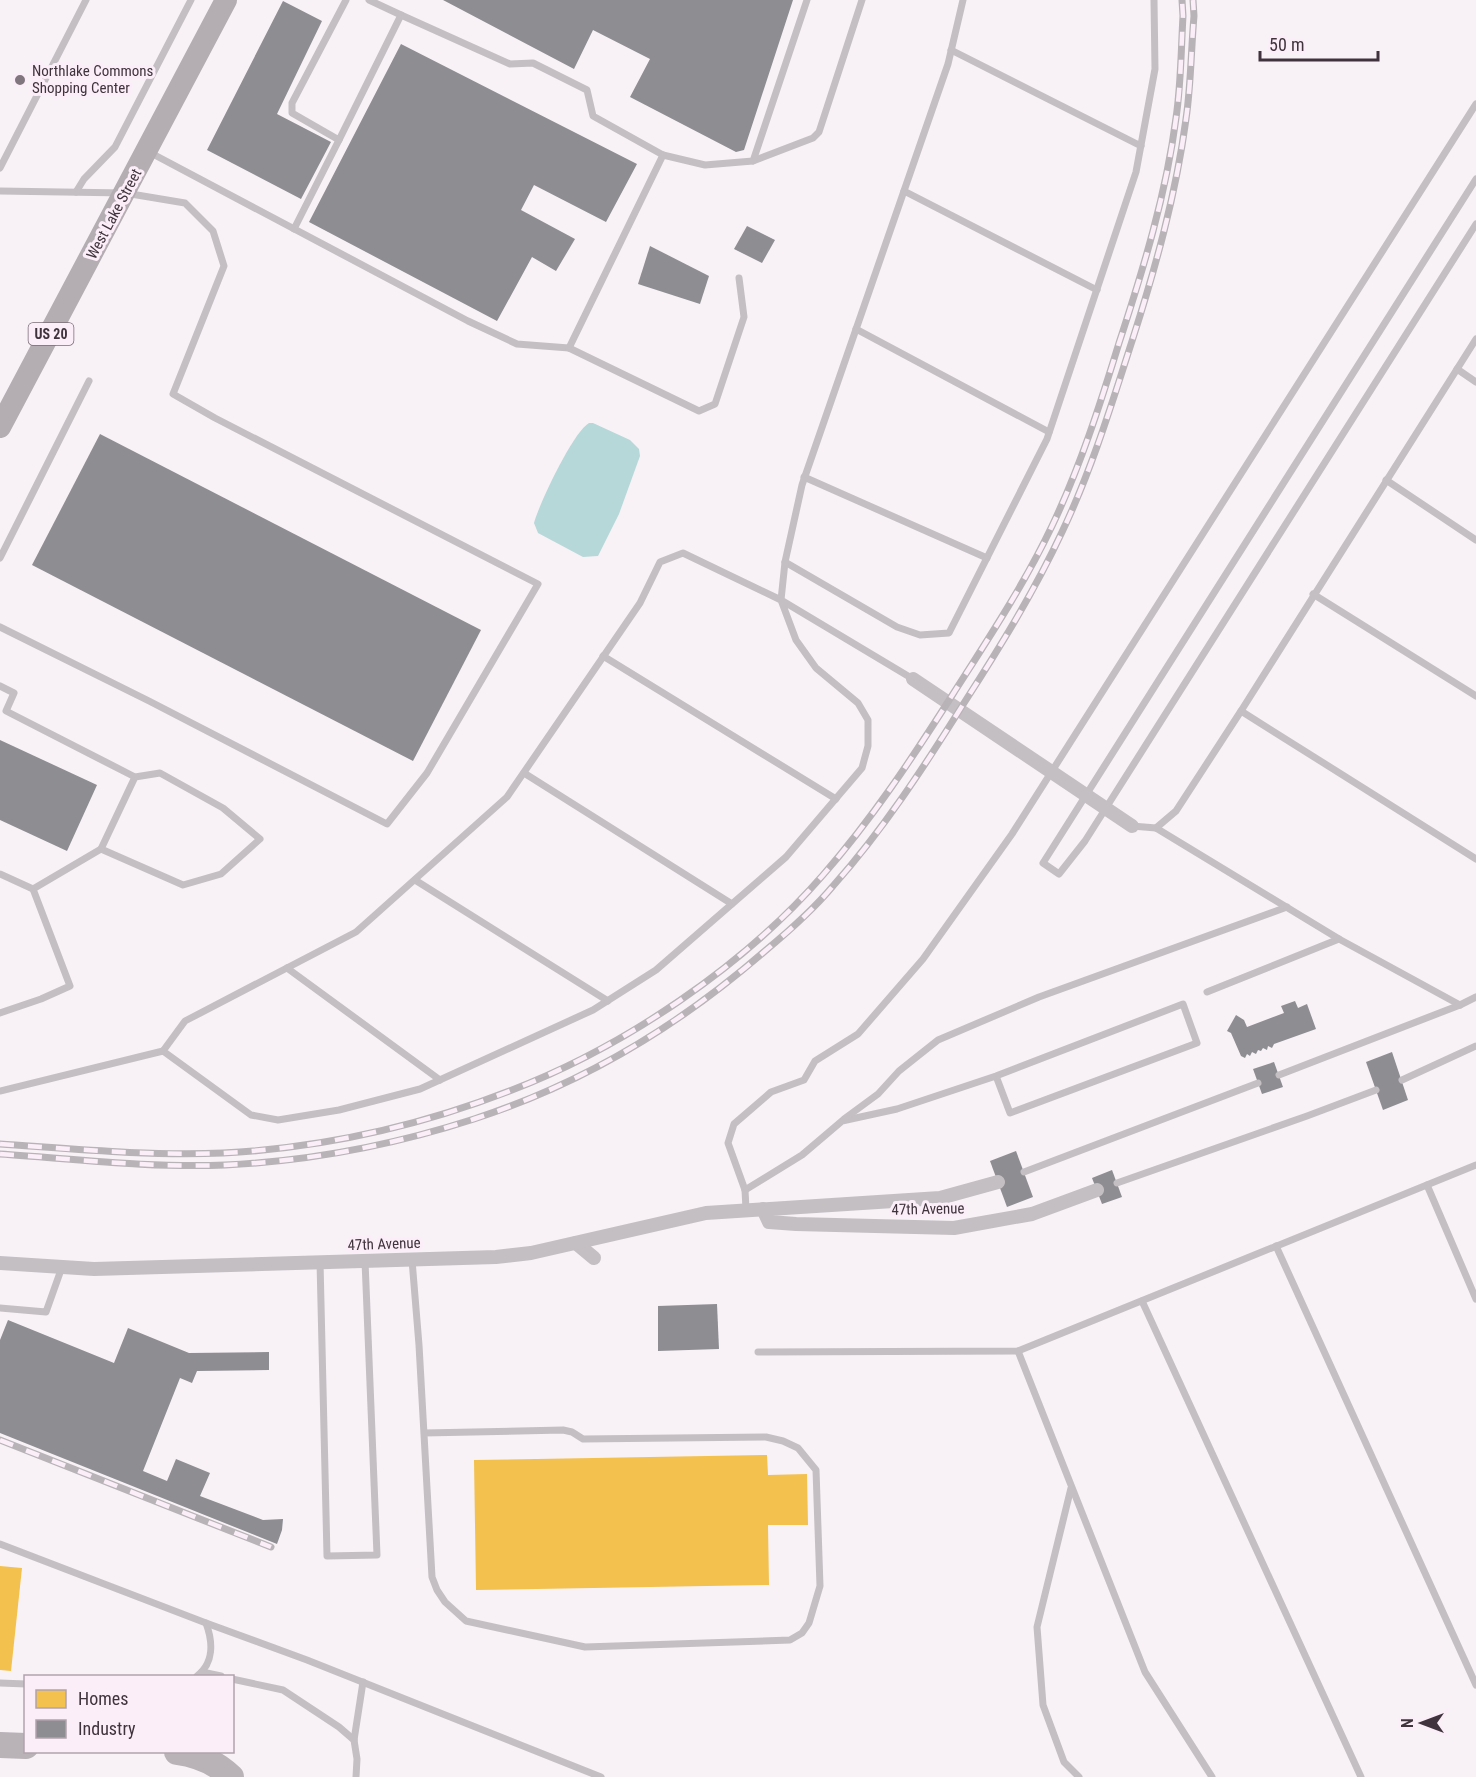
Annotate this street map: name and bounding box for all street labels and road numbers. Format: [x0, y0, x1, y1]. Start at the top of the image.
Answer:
street label: West Lake Street [83, 166, 145, 262]
road number: US 20 [28, 323, 74, 345]
street label: 47th Avenue [891, 1199, 965, 1219]
street label: 47th Avenue [347, 1234, 421, 1254]

